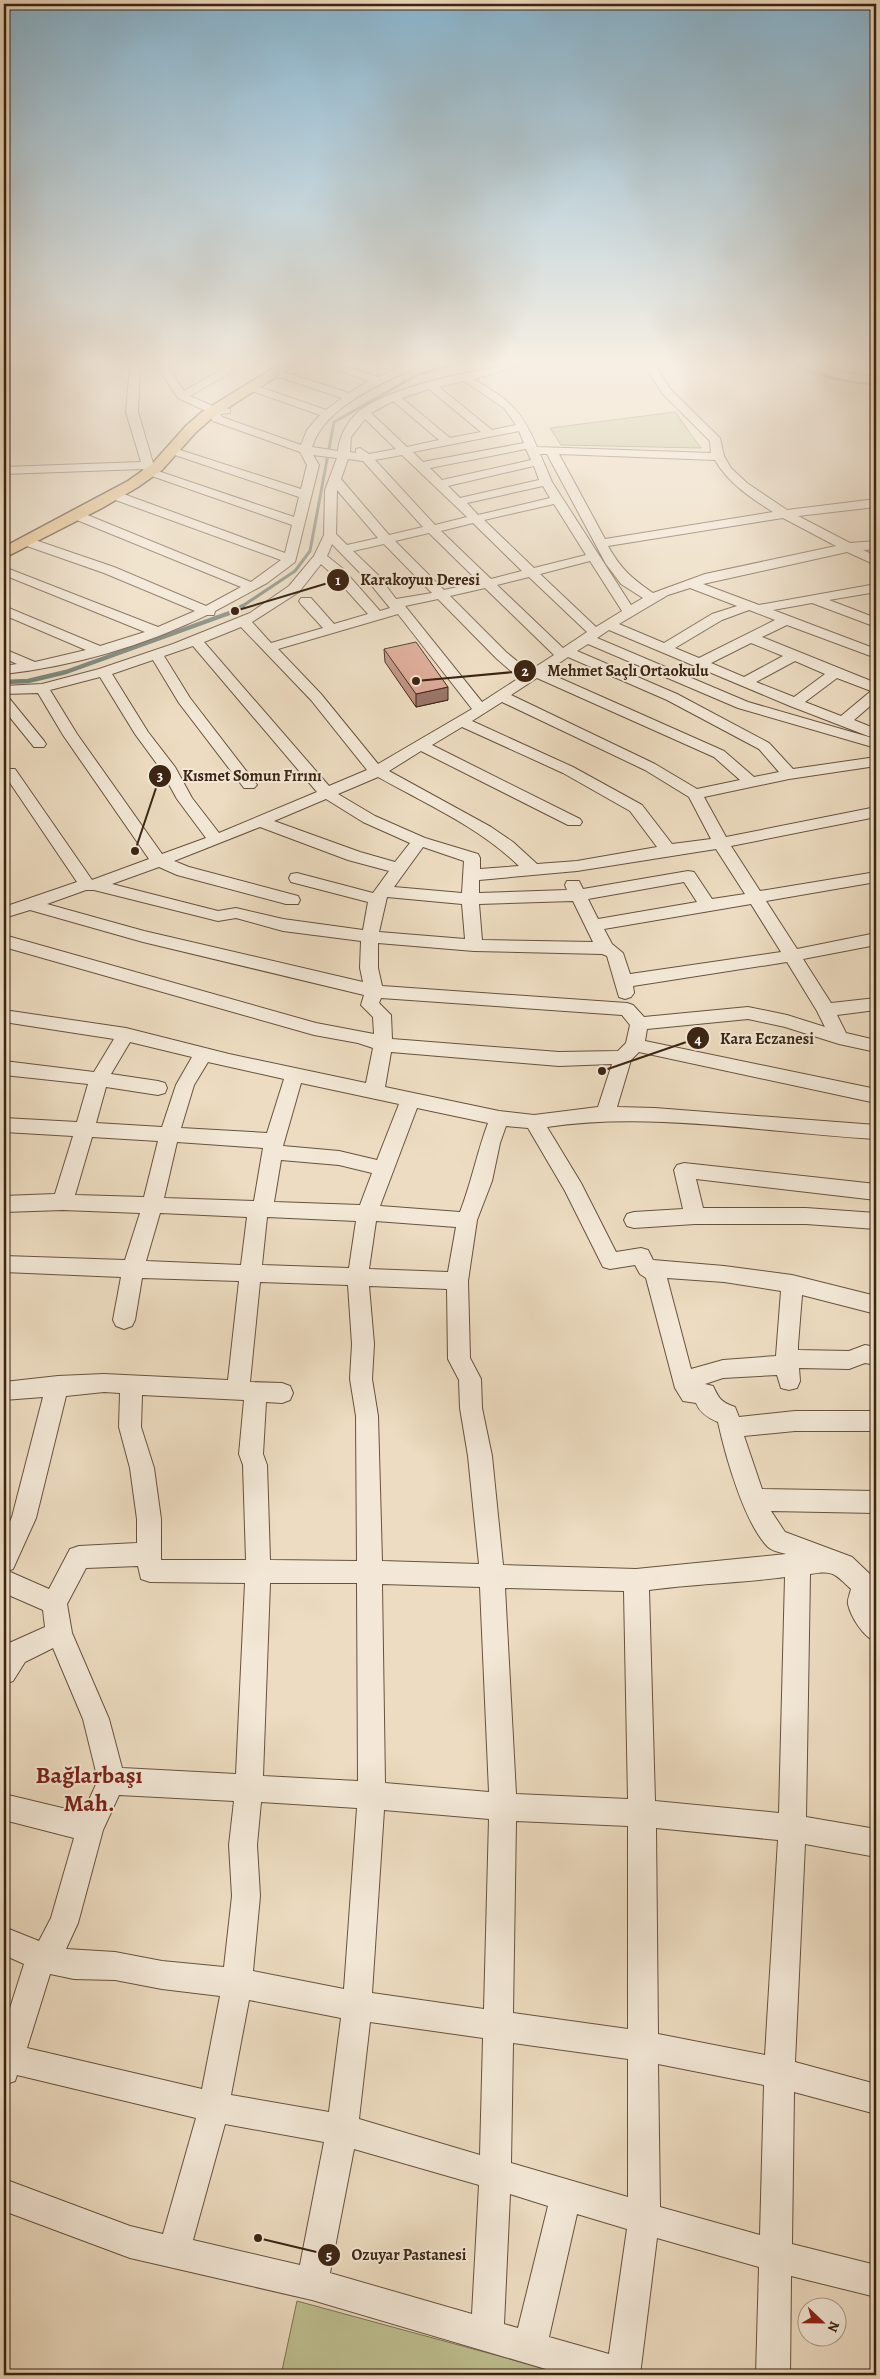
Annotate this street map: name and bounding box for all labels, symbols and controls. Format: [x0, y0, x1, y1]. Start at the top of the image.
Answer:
callout: Karakoyun Deresi [325, 564, 490, 595]
text: Karakoyun Deresi [360, 569, 480, 591]
text: 1 [335, 570, 341, 590]
callout: Mehmet Saçlı Ortaokulu [513, 655, 719, 686]
text: Mehmet Saçlı Ortaokulu [547, 660, 709, 682]
text: 2 [521, 661, 529, 681]
callout: Kısmet Somun Fırını [148, 760, 332, 791]
text: Kısmet Somun Fırını [182, 765, 322, 787]
text: 3 [157, 766, 163, 786]
callout: Kara Eczanesi [685, 1023, 824, 1054]
text: Kara Eczanesi [720, 1028, 814, 1050]
text: 4 [694, 1029, 702, 1049]
district label: Bağlarbaşı Mah. [35, 1759, 143, 1819]
callout: Ozuyar Pastanesi [316, 2239, 476, 2270]
text: Ozuyar Pastanesi [352, 2244, 467, 2266]
text: 5 [326, 2245, 332, 2265]
north arrow [798, 2296, 848, 2346]
text: N [823, 2318, 844, 2335]

